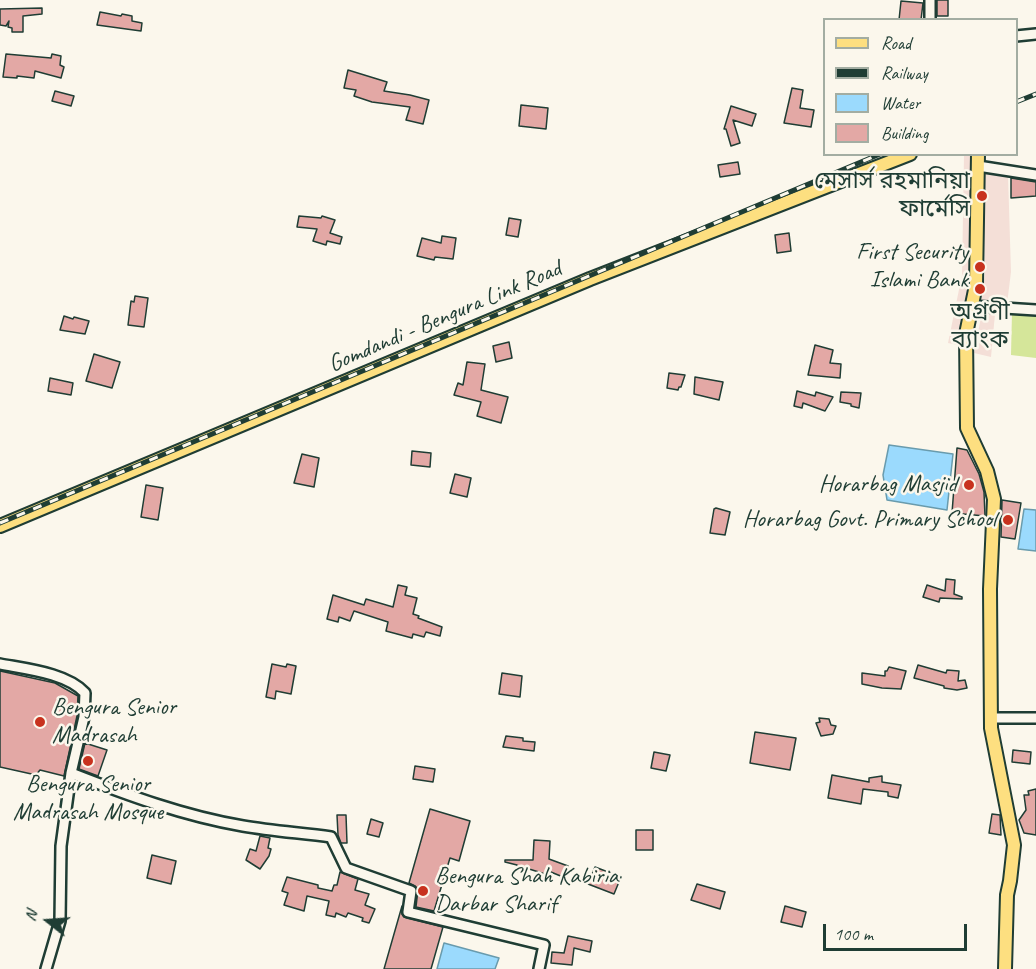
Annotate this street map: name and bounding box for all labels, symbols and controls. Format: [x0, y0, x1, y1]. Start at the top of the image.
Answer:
legend [823, 18, 1018, 156]
text: Road [881, 32, 911, 54]
text: Railway [881, 62, 928, 84]
text: Water [881, 92, 920, 114]
text: Building [881, 122, 928, 144]
place label: মেসার্স রহমানিয়া ফার্মেসি [814, 168, 970, 224]
marker: মেসার্স রহমানিয়া ফার্মেসি [975, 189, 989, 203]
place label: First Security Islami Bank [856, 239, 968, 295]
street label: Gomdandi - Bengura Link Road [324, 255, 566, 379]
marker: First Security Islami Bank [973, 260, 987, 274]
marker: অগ্রণী ব্যাংক [973, 282, 987, 296]
place label: অগ্রণী ব্যাংক [950, 299, 1010, 355]
place label: Horarbag Masjid [819, 471, 957, 499]
marker: Horarbag Masjid [962, 478, 976, 492]
place label: Horarbag Govt. Primary School [743, 506, 996, 534]
marker: Horarbag Govt. Primary School [1001, 513, 1015, 527]
place label: Bengura Senior Madrasah [52, 694, 176, 750]
marker: Bengura Senior Madrasah [33, 715, 47, 729]
marker: Bengura Senior Madrasah Mosque [81, 754, 95, 768]
place label: Bengura Senior Madrasah Mosque [13, 771, 163, 827]
place label: Bengura Shah Kabiria Darbar Sharif [435, 863, 618, 919]
marker: Bengura Shah Kabiria Darbar Sharif [416, 884, 430, 898]
north arrow [18, 891, 78, 951]
text: N [20, 908, 42, 923]
scale bar [826, 912, 970, 950]
text: 100 m [834, 923, 873, 945]

